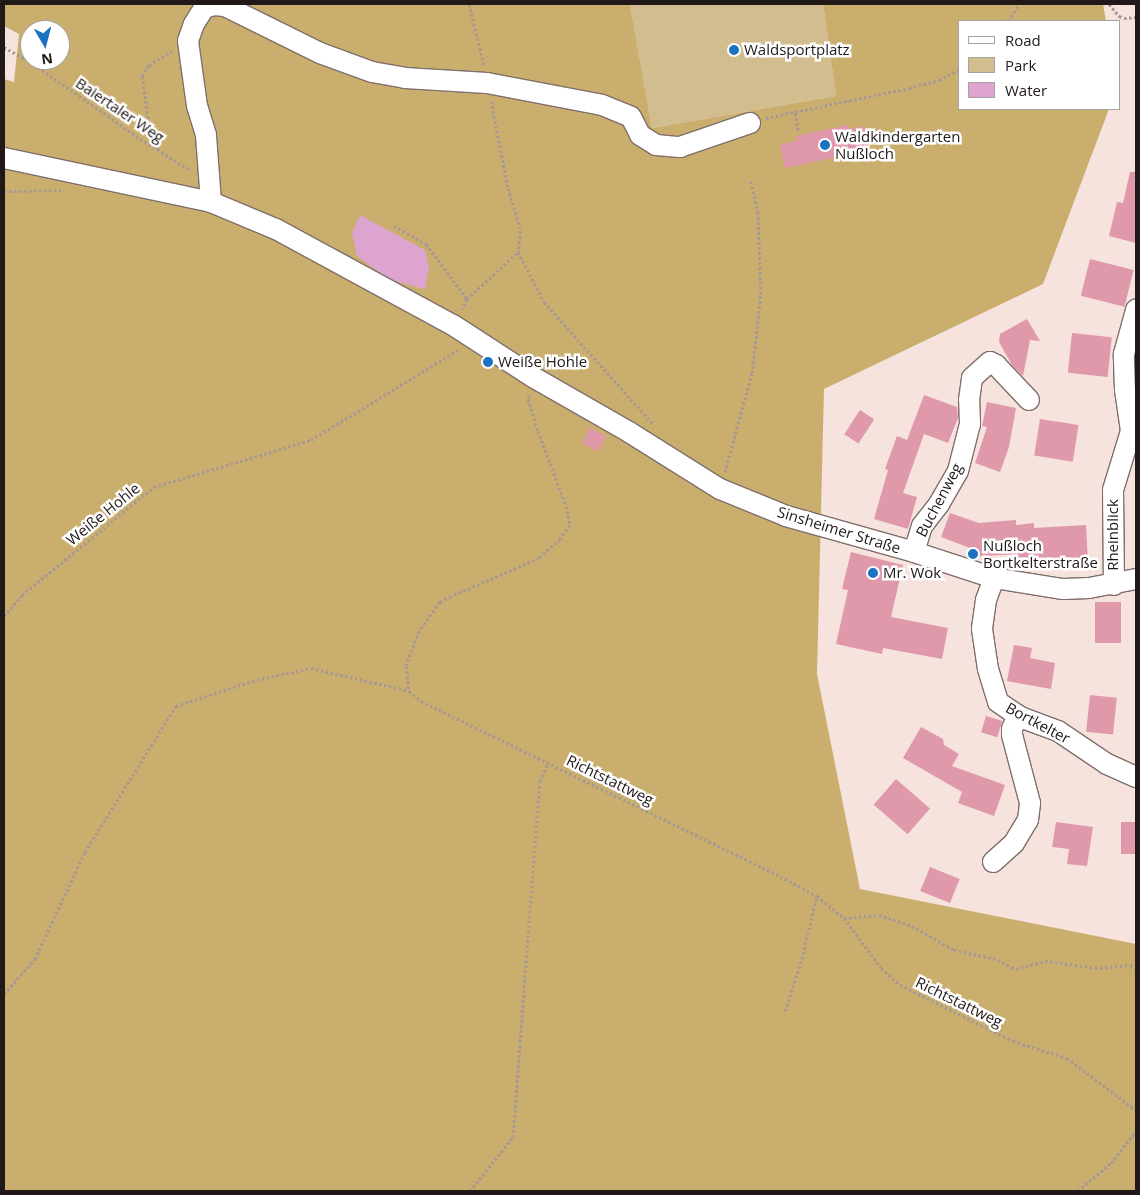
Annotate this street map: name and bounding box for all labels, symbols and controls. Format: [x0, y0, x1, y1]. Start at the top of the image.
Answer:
north arrow [20, 20, 70, 70]
legend [958, 20, 1120, 110]
text: Road [1005, 30, 1041, 50]
place label: Waldsportplatz [744, 41, 850, 59]
marker: Waldsportplatz [728, 44, 740, 56]
text: N [40, 49, 54, 70]
text: Park [1005, 55, 1036, 75]
street label: Baiertaler Weg [72, 74, 168, 146]
text: Water [1005, 80, 1047, 100]
place label: Waldkindergarten Nußloch [835, 127, 960, 162]
marker: Waldkindergarten Nußloch [819, 139, 831, 151]
place label: Weiße Hohle [498, 353, 587, 371]
marker: Weiße Hohle [482, 356, 494, 368]
street label: Buchenweg [912, 460, 966, 540]
street label: Weiße Hohle [63, 479, 143, 549]
street label: Rheinblick [1104, 499, 1122, 571]
street label: Sinsheimer Straße [775, 503, 903, 557]
place label: Nußloch Bortkelterstraße [983, 536, 1098, 571]
marker: Nußloch Bortkelterstraße [967, 548, 979, 560]
place label: Mr. Wok [883, 564, 941, 582]
marker: Mr. Wok [867, 567, 879, 579]
street label: Bortkelter [1003, 699, 1073, 747]
street label: Richtstattweg [564, 751, 656, 809]
street label: Richtstattweg [913, 973, 1005, 1031]

